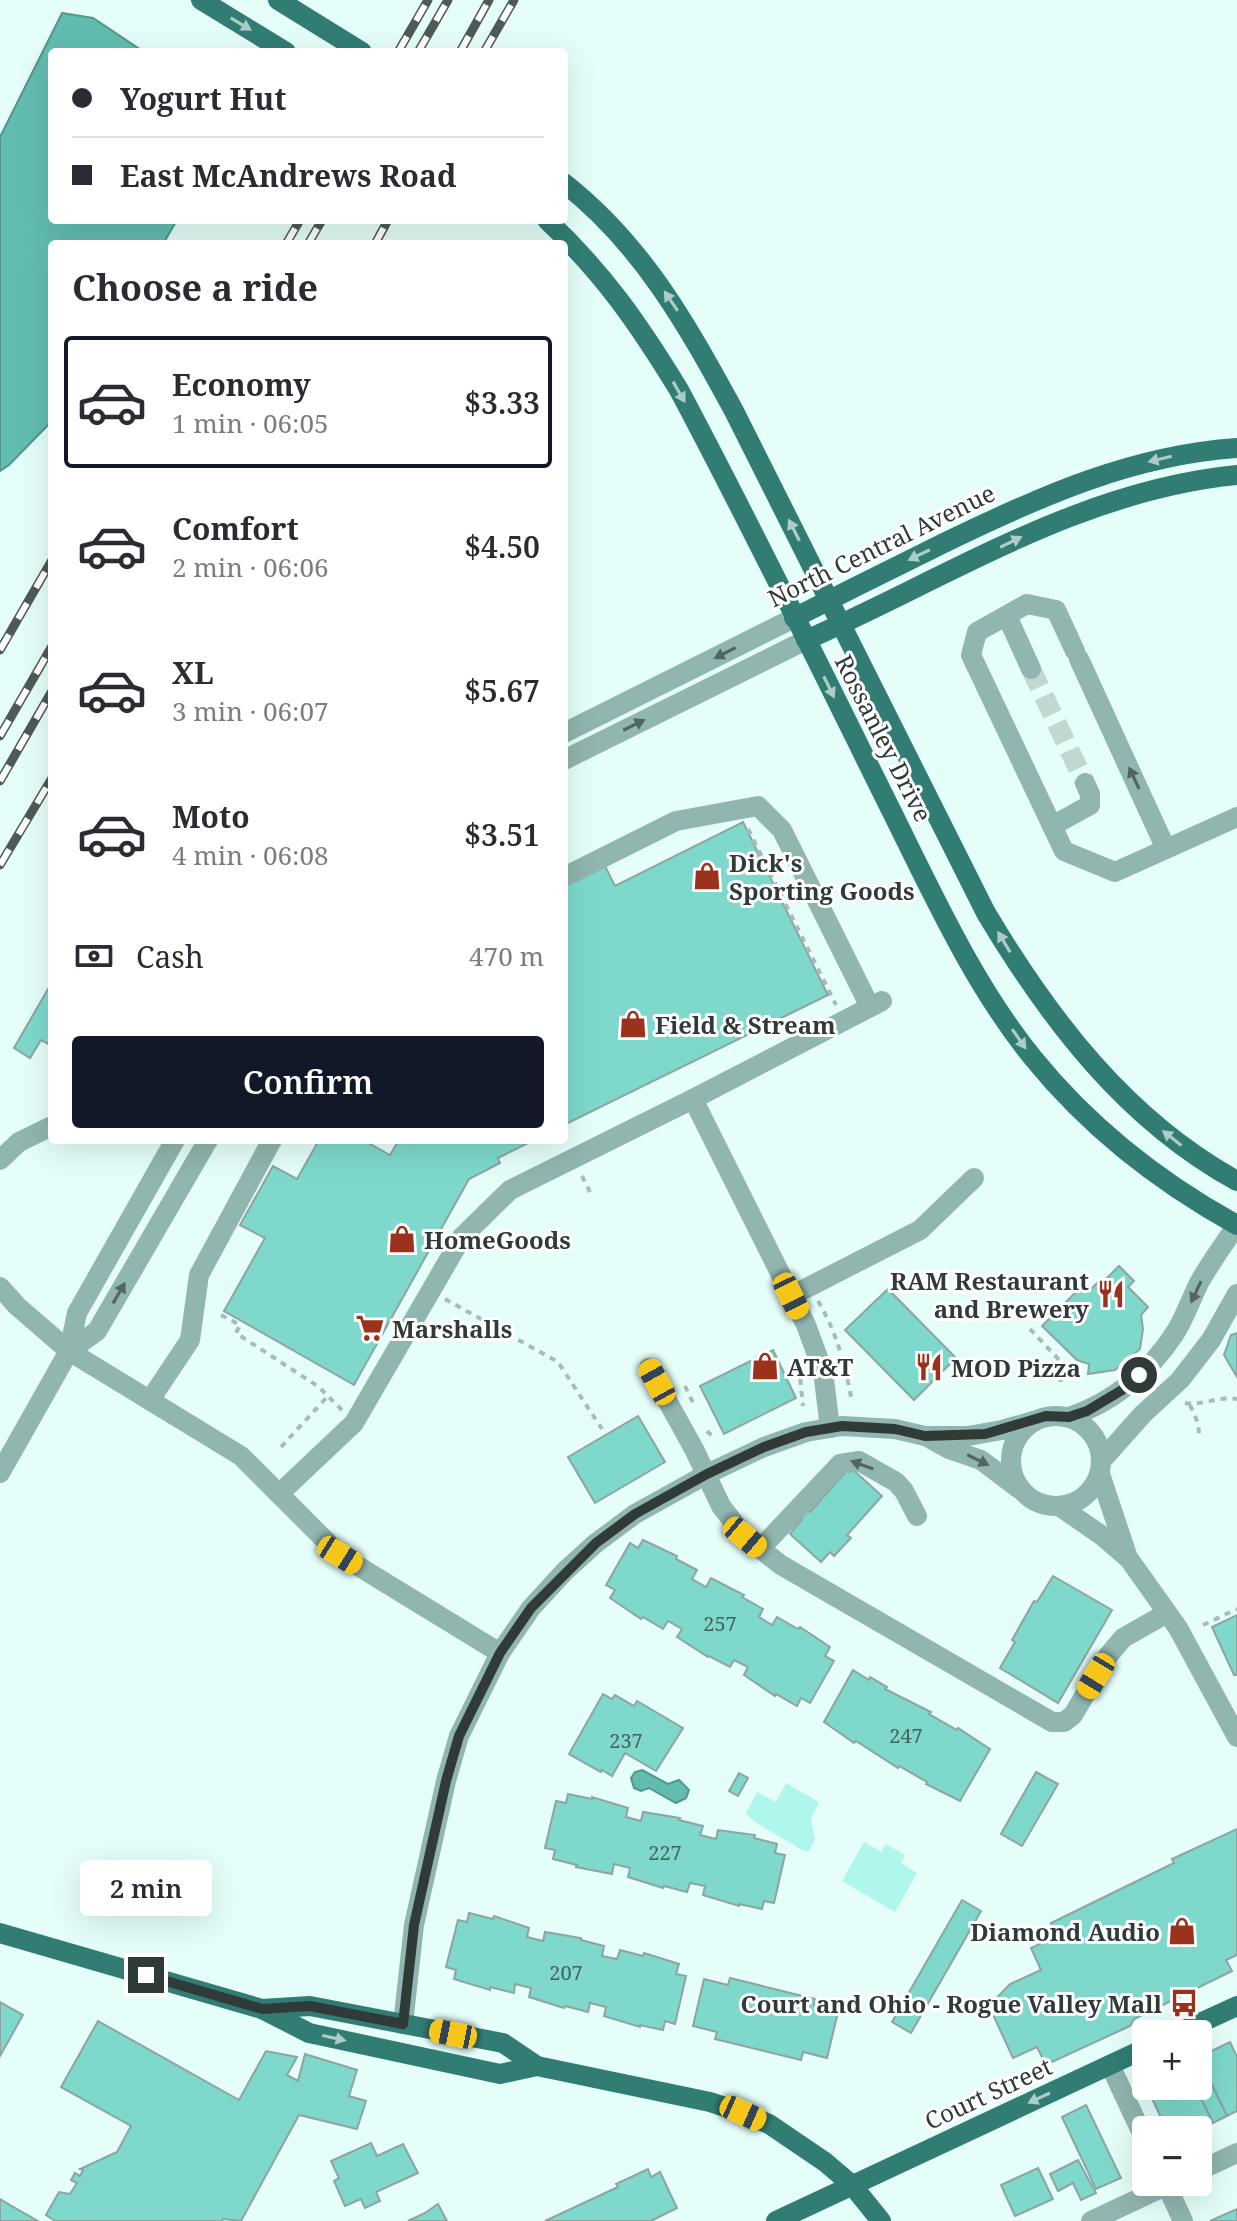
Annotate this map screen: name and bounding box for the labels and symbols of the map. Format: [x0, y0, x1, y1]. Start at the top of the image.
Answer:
one-way arrow [230, 17, 252, 31]
one-way arrow [664, 291, 679, 312]
one-way arrow [672, 380, 686, 403]
one-way arrow [1147, 453, 1172, 466]
street label: North Central Avenue [762, 476, 1000, 614]
one-way arrow [787, 519, 801, 542]
one-way arrow [999, 535, 1023, 549]
one-way arrow [908, 548, 931, 562]
one-way arrow [713, 646, 736, 660]
street label: Rossanley Drive [828, 649, 940, 827]
one-way arrow [823, 676, 836, 699]
one-way arrow [622, 719, 645, 732]
one-way arrow [1127, 767, 1141, 790]
place label: Dick's Sporting Goods [729, 846, 915, 907]
shop icon: Dick's Sporting Goods [692, 861, 722, 891]
one-way arrow [997, 931, 1011, 953]
place label: Field & Stream [655, 1008, 836, 1041]
shop icon: Field & Stream [618, 1009, 648, 1039]
one-way arrow [1011, 1028, 1026, 1049]
one-way arrow [1162, 1130, 1182, 1146]
place label: HomeGoods [424, 1223, 571, 1256]
shop icon: HomeGoods [387, 1224, 417, 1254]
place label: RAM Restaurant and Brewery [890, 1264, 1089, 1325]
car [770, 1269, 812, 1323]
restaurant icon: RAM Restaurant and Brewery [1096, 1279, 1126, 1309]
one-way arrow [1189, 1280, 1203, 1303]
one-way arrow [112, 1282, 126, 1304]
place label: Marshalls [392, 1312, 512, 1345]
supermarket icon: Marshalls [355, 1313, 385, 1343]
place label: AT&T [787, 1350, 854, 1383]
shop icon: AT&T [750, 1351, 780, 1381]
place label: MOD Pizza [951, 1351, 1081, 1384]
restaurant icon: MOD Pizza [914, 1352, 944, 1382]
car [635, 1355, 679, 1409]
route start [1121, 1357, 1157, 1393]
one-way arrow [966, 1453, 989, 1466]
one-way arrow [850, 1459, 874, 1471]
car [719, 1512, 771, 1562]
car [313, 1532, 367, 1578]
house number: 257 [703, 1610, 737, 1637]
car [1073, 1649, 1119, 1703]
house number: 247 [889, 1722, 923, 1749]
house number: 237 [609, 1727, 643, 1754]
house number: 227 [648, 1839, 682, 1866]
callout: 2 min [80, 1859, 212, 1915]
place label: Diamond Audio [970, 1915, 1160, 1948]
shop icon: Diamond Audio [1167, 1916, 1197, 1946]
route end [128, 1957, 164, 1993]
house number: 207 [549, 1959, 583, 1986]
place label: Court and Ohio - Rogue Valley Mall [741, 1987, 1163, 2020]
bus stop icon: Court and Ohio - Rogue Valley Mall [1169, 1988, 1199, 2018]
car [427, 2018, 479, 2050]
one-way arrow [322, 2032, 347, 2045]
street label: Court Street [919, 2049, 1057, 2137]
one-way arrow [1028, 2091, 1051, 2105]
car [716, 2092, 770, 2134]

